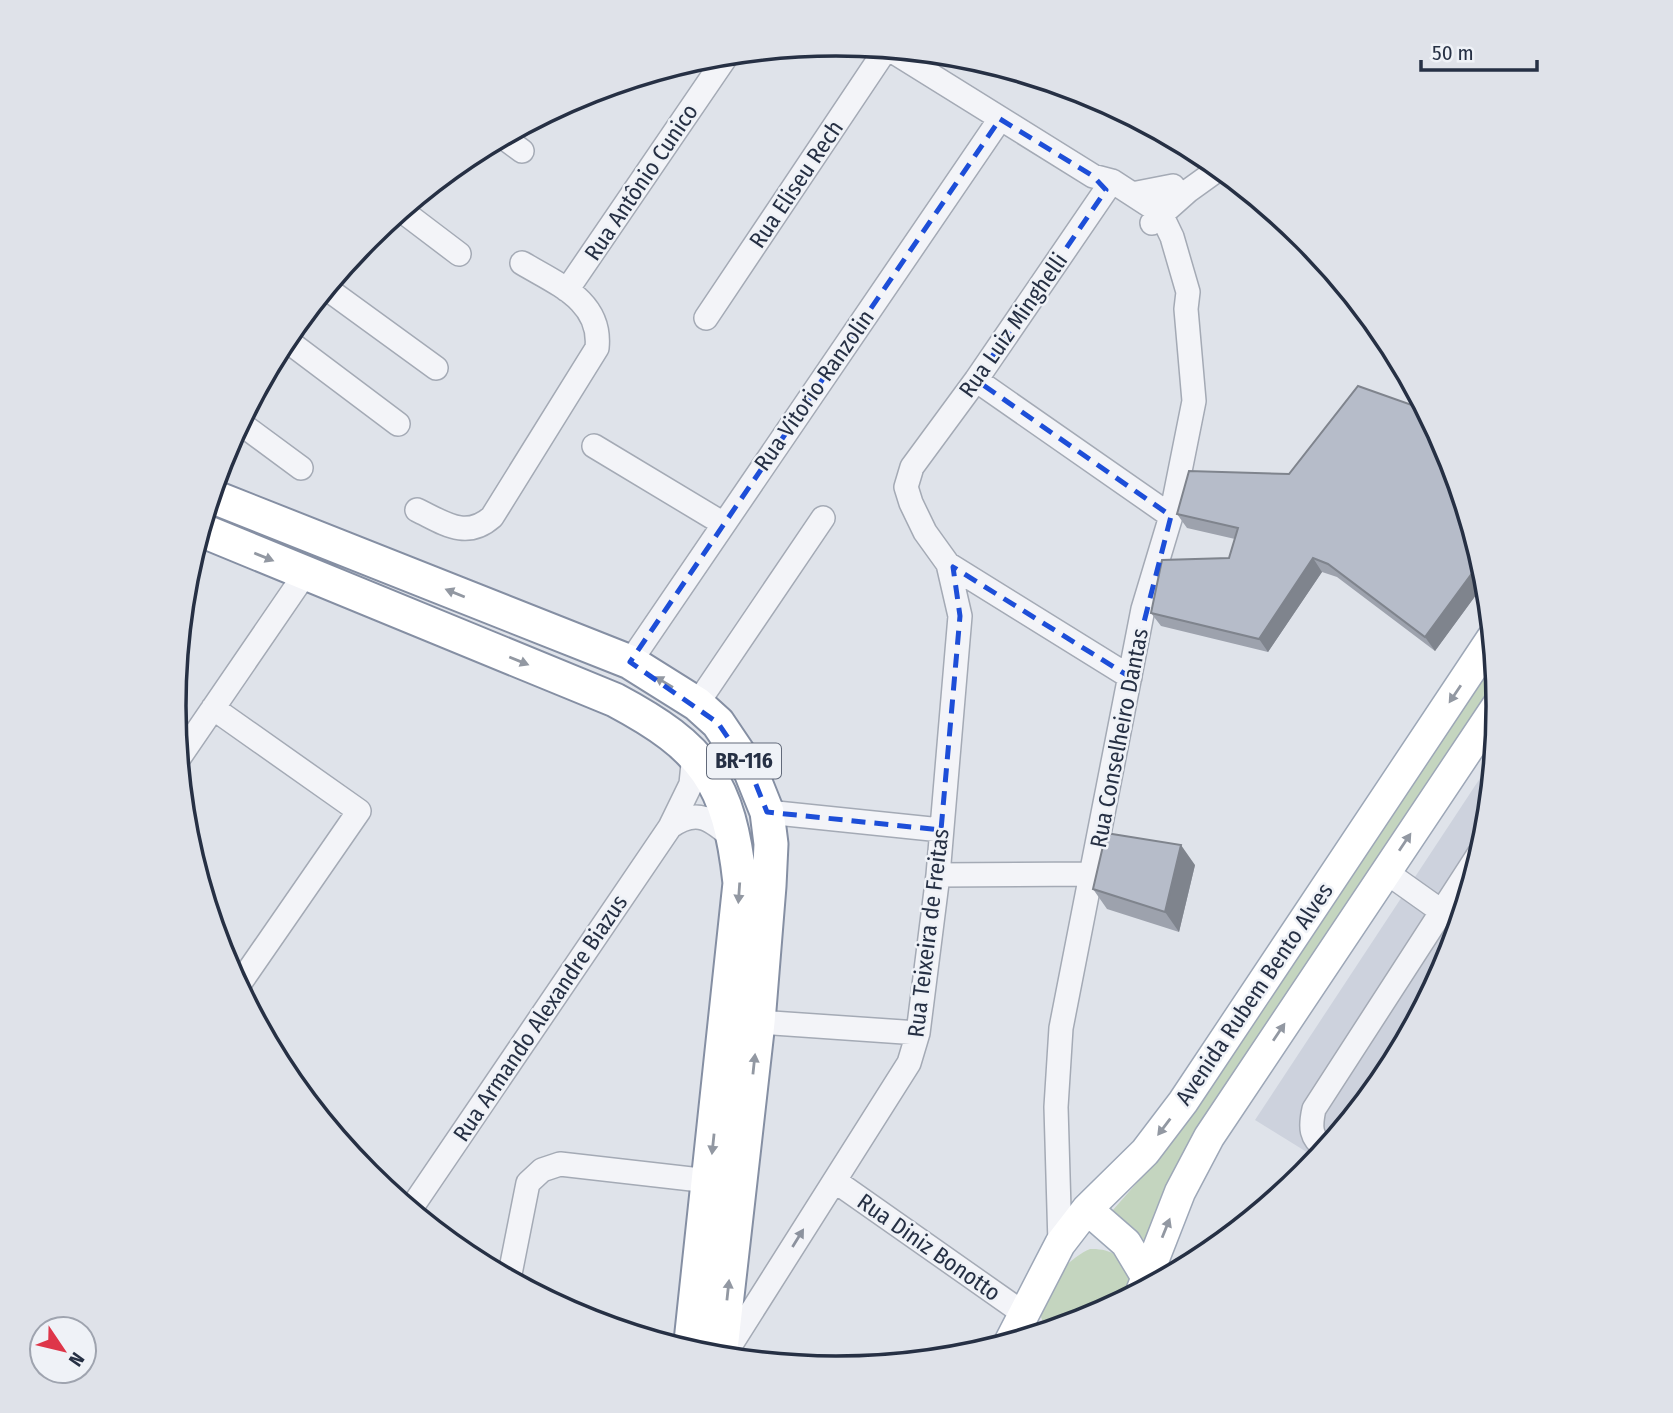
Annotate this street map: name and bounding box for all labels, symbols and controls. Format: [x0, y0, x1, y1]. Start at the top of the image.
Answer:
scale bar [1421, 28, 1536, 72]
text: 50 m [1432, 40, 1474, 66]
street label: Rua Antônio Cunico [578, 98, 704, 266]
street label: Rua Eliseu Rech [743, 115, 849, 253]
street label: Rua Luiz Minghelli [953, 247, 1073, 403]
street label: Rua Vitorio Ranzolin [748, 304, 880, 476]
one-way arrow [253, 551, 274, 562]
one-way arrow [444, 588, 465, 599]
street label: Rua Conselheiro Dantas [1084, 626, 1154, 850]
one-way arrow [509, 656, 530, 667]
one-way arrow [654, 676, 673, 688]
one-way arrow [1448, 685, 1461, 704]
road number: BR-116 [707, 744, 781, 778]
street label: Rua Teixeira de Freitas [901, 827, 955, 1039]
one-way arrow [1398, 833, 1411, 852]
street label: Avenida Rubem Bento Alves [1169, 878, 1339, 1110]
one-way arrow [733, 883, 744, 905]
street label: Rua Armando Alexandre Biazus [447, 889, 633, 1147]
one-way arrow [1272, 1023, 1286, 1041]
one-way arrow [748, 1053, 759, 1075]
one-way arrow [1157, 1118, 1171, 1136]
one-way arrow [708, 1133, 719, 1155]
street label: Rua Diniz Bonotto [852, 1187, 1006, 1307]
one-way arrow [1160, 1218, 1171, 1239]
one-way arrow [792, 1229, 805, 1248]
one-way arrow [723, 1279, 734, 1301]
north arrow [28, 1315, 98, 1385]
text: N [64, 1348, 89, 1371]

